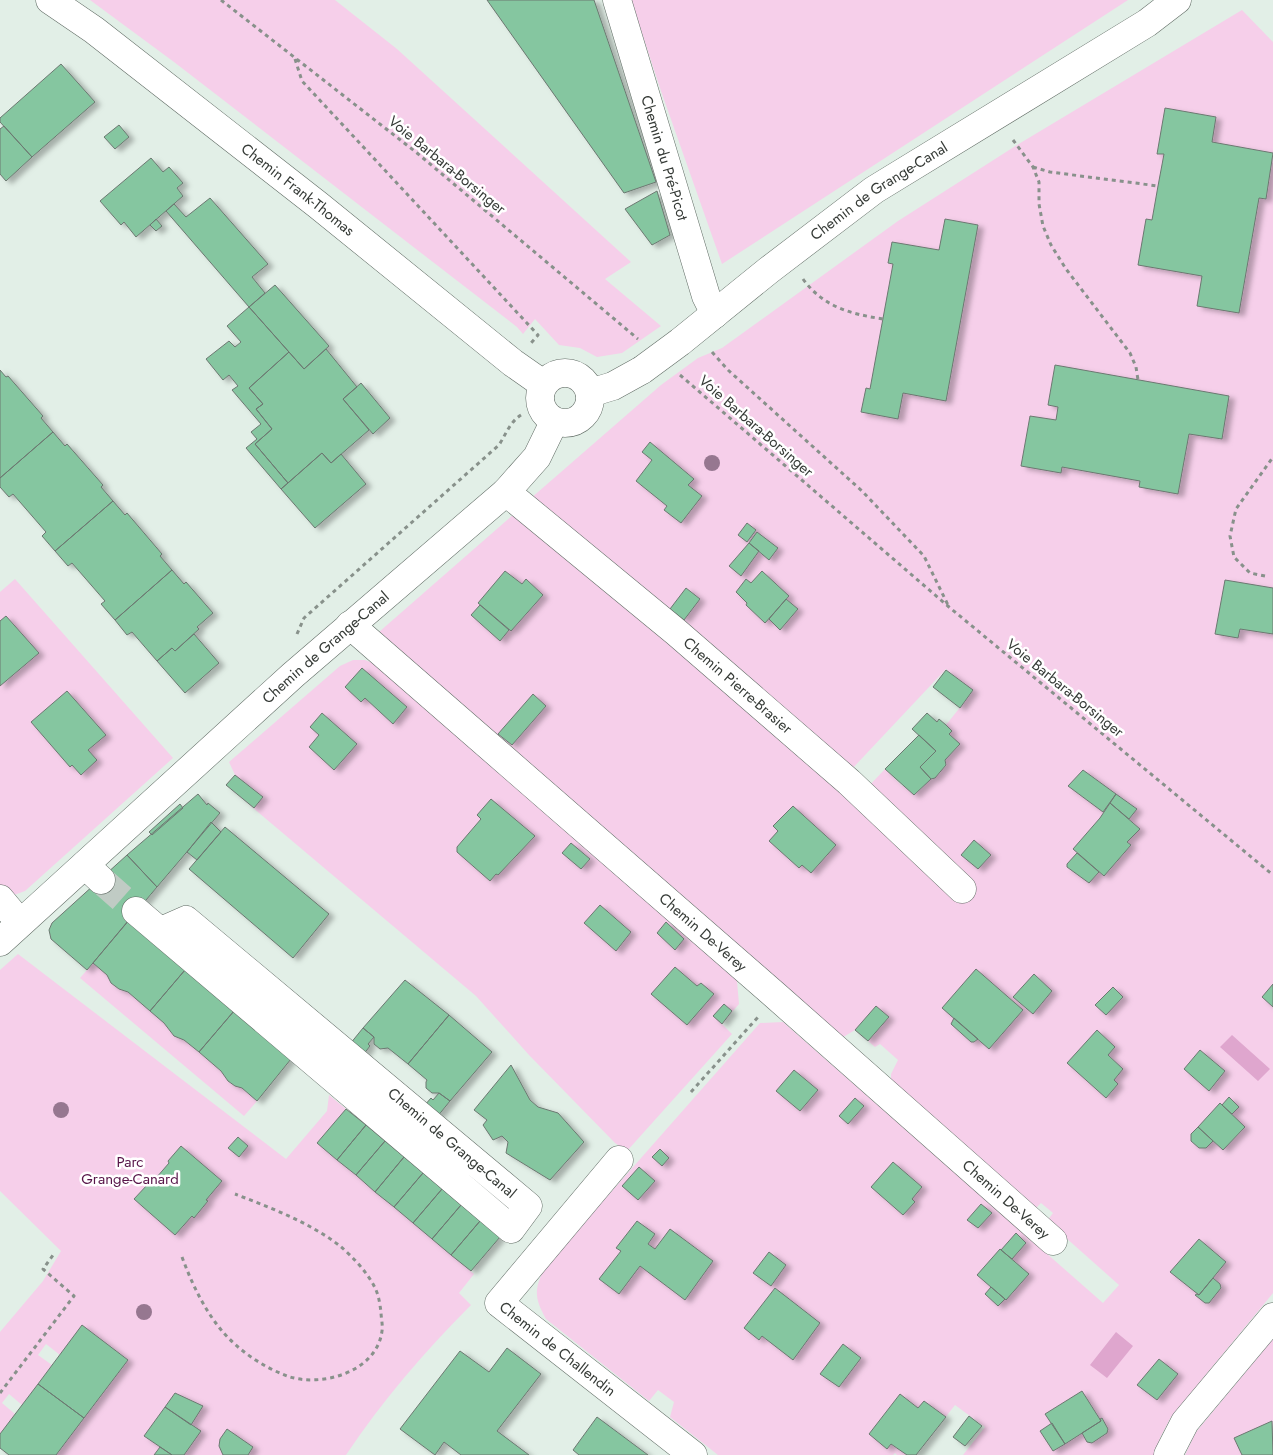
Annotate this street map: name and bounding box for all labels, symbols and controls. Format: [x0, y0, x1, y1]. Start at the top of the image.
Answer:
street label: Chemin du Pré-Picot [635, 93, 694, 224]
street label: Voie Barbara-Borsinger [383, 111, 511, 220]
street label: Chemin de Grange-Canal [806, 136, 952, 246]
street label: Chemin Frank-Thomas [236, 138, 359, 241]
street label: Voie Barbara-Borsinger [694, 370, 819, 483]
street label: Chemin de Grange-Canal [257, 586, 394, 709]
street label: Chemin Pierre-Brasier [678, 632, 798, 740]
street label: Voie Barbara-Borsinger [1001, 634, 1129, 743]
street label: Chemin De-Verey [654, 888, 752, 977]
street label: Chemin de Grange-Canal [383, 1083, 521, 1203]
park label: Parc Grange-Canard [81, 1151, 179, 1190]
street label: Chemin De-Verey [957, 1155, 1055, 1245]
street label: Chemin de Challendin [494, 1296, 621, 1402]

